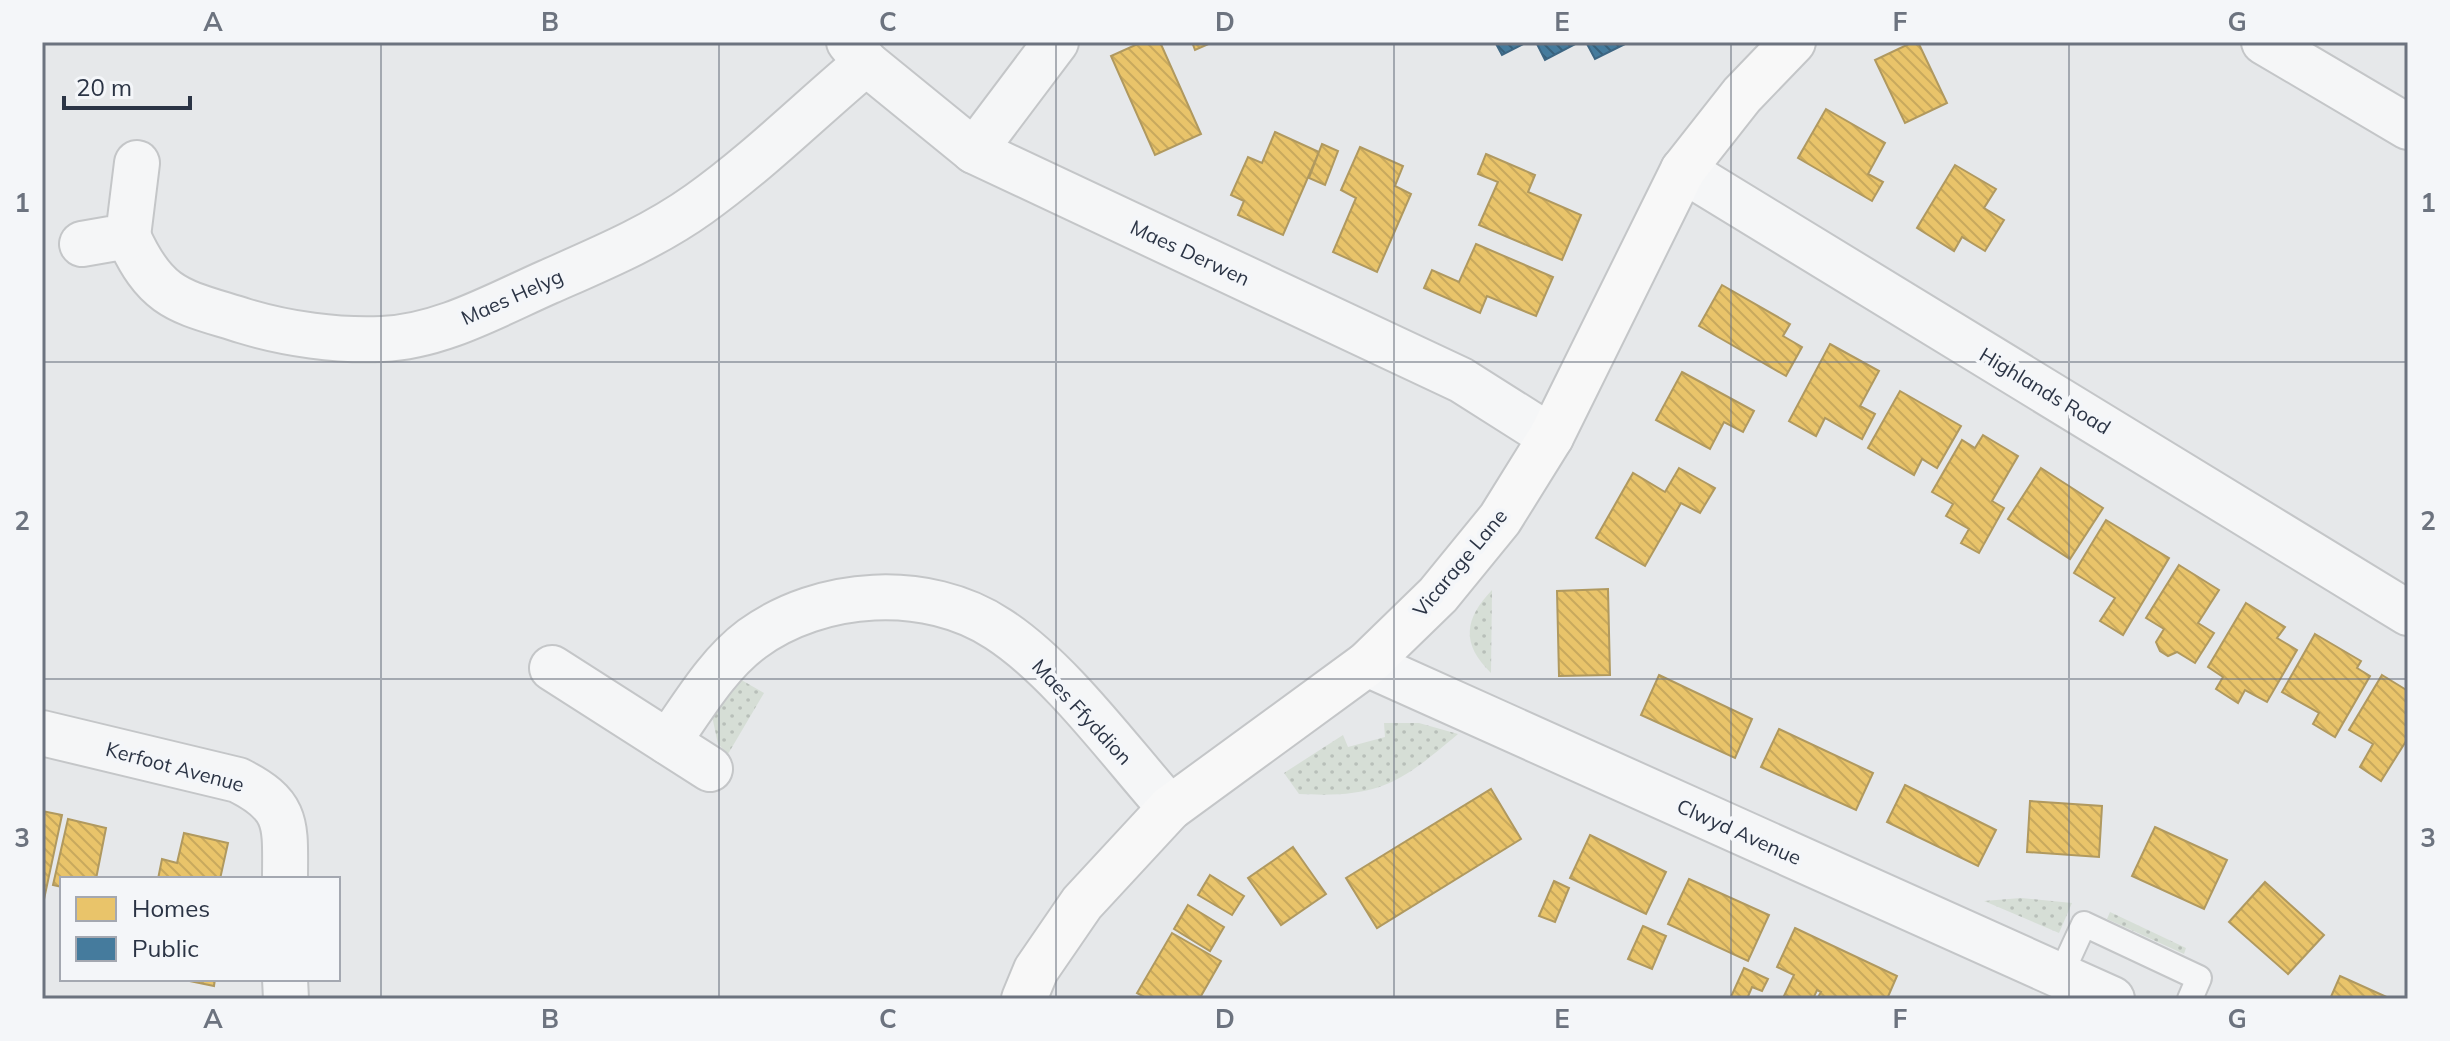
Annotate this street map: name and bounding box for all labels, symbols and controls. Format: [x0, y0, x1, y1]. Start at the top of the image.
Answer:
text: A [203, 5, 223, 38]
text: B [541, 5, 559, 38]
text: C [879, 5, 897, 38]
text: D [1215, 5, 1235, 38]
text: E [1554, 5, 1570, 38]
text: F [1893, 5, 1908, 38]
text: G [2227, 5, 2247, 38]
scale bar [64, 60, 190, 110]
text: 20 m [76, 72, 132, 102]
text: 1 [14, 186, 30, 219]
text: 1 [2420, 186, 2436, 219]
street label: Maes Derwen [1127, 214, 1254, 291]
street label: Maes Helyg [457, 263, 567, 330]
street label: Highlands Road [1975, 342, 2115, 440]
text: 2 [14, 504, 30, 537]
street label: Vicarage Lane [1407, 504, 1512, 622]
text: 2 [2420, 504, 2436, 537]
street label: Maes Ffyddion [1027, 654, 1138, 770]
street label: Kerfoot Avenue [103, 736, 247, 797]
street label: Clwyd Avenue [1673, 793, 1805, 870]
text: 3 [14, 821, 30, 854]
text: 3 [2420, 821, 2436, 854]
legend [60, 877, 340, 981]
text: Homes [132, 893, 210, 923]
text: Public [132, 933, 199, 963]
text: A [203, 1002, 223, 1035]
text: B [541, 1002, 559, 1035]
text: C [879, 1002, 897, 1035]
text: D [1215, 1002, 1235, 1035]
text: E [1554, 1002, 1570, 1035]
text: F [1893, 1002, 1908, 1035]
text: G [2227, 1002, 2247, 1035]

